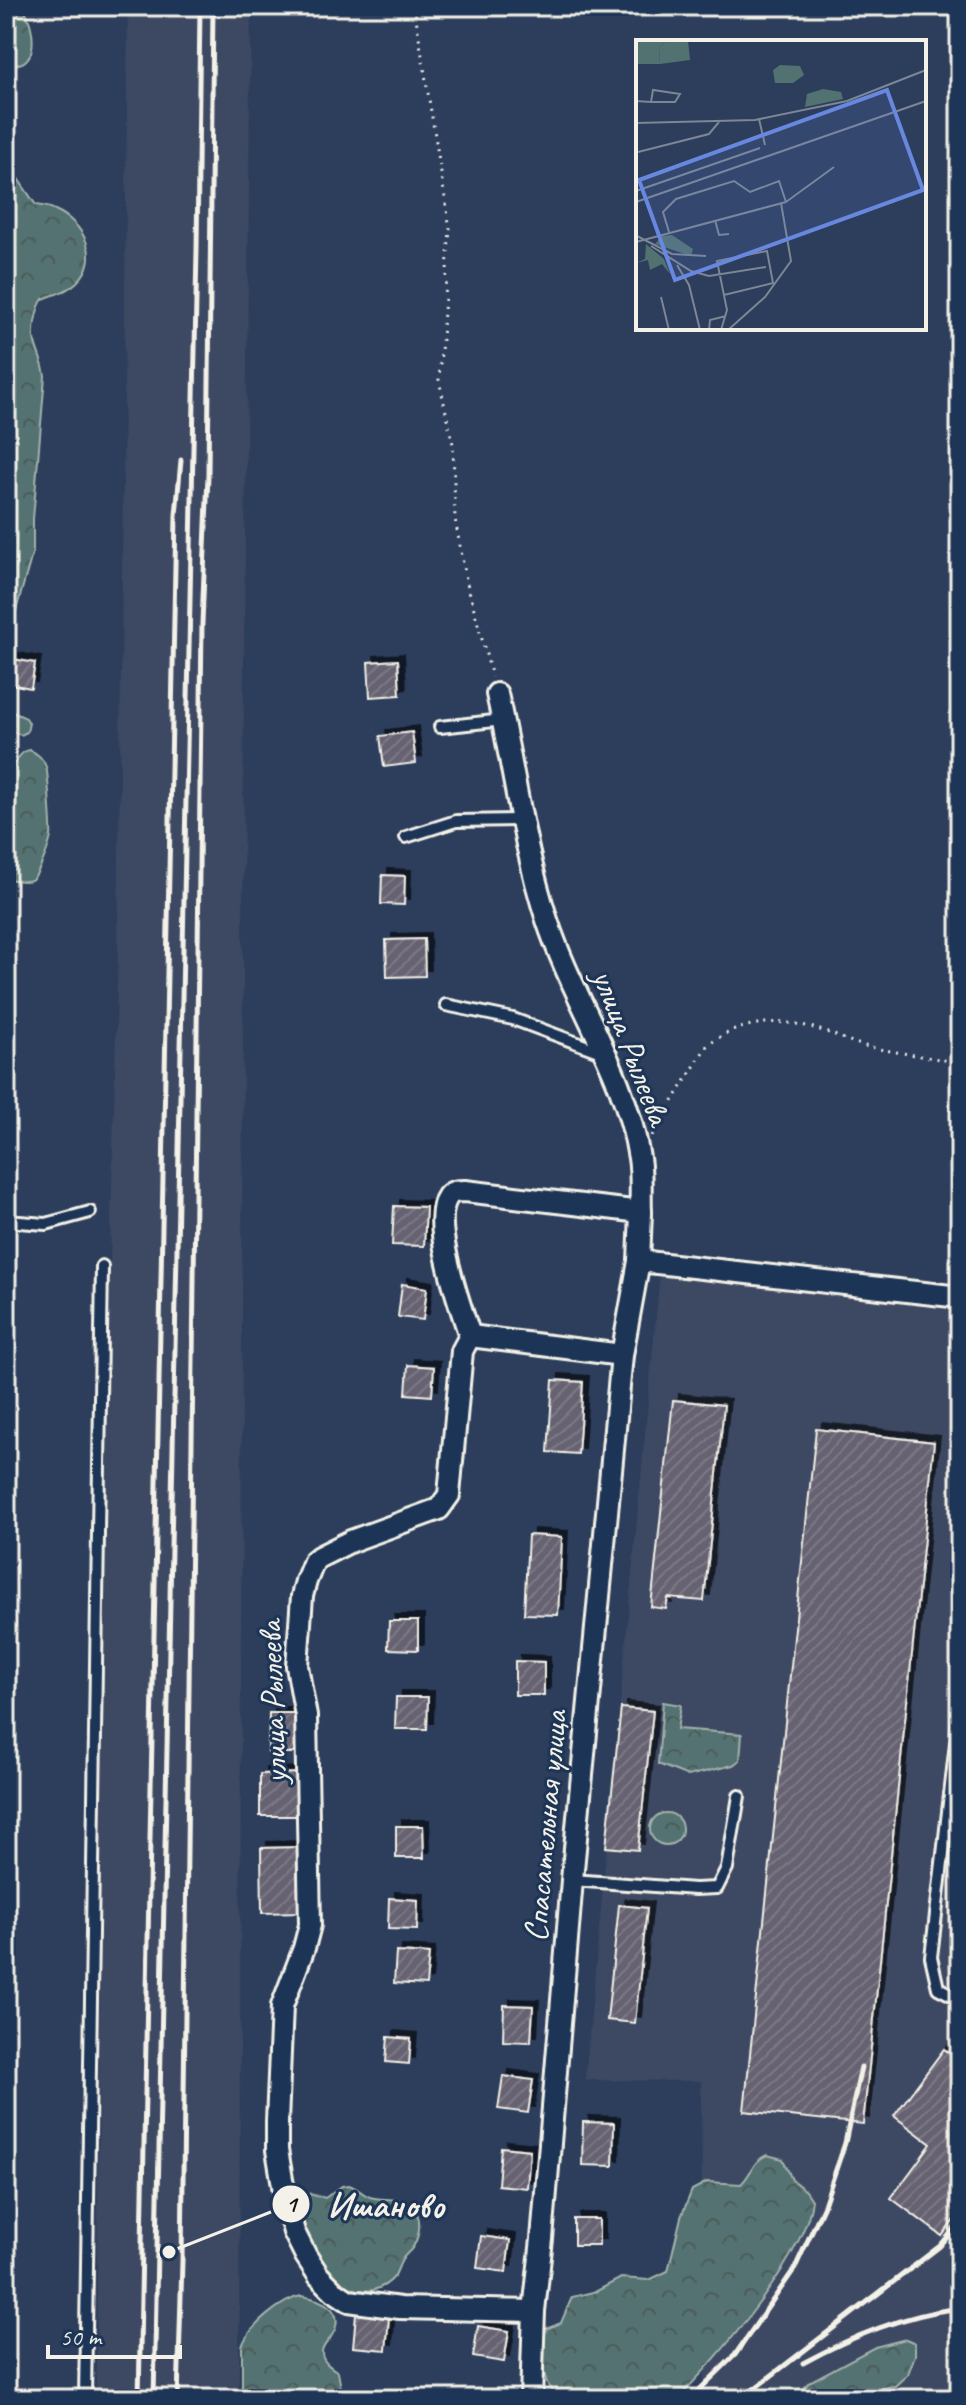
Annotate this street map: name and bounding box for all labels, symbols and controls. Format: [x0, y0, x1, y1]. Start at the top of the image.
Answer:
inset map [636, 40, 926, 330]
street label: улица Рылеева [582, 961, 682, 1134]
street label: улица Рылеева [248, 1617, 296, 1786]
street label: Спасательная улица [513, 1706, 577, 1943]
callout: Ишаново [271, 2174, 460, 2234]
text: Ишаново [328, 2182, 446, 2228]
text: 1 [286, 2189, 300, 2219]
scale bar [48, 2309, 180, 2359]
text: 50 m [60, 2322, 103, 2352]

